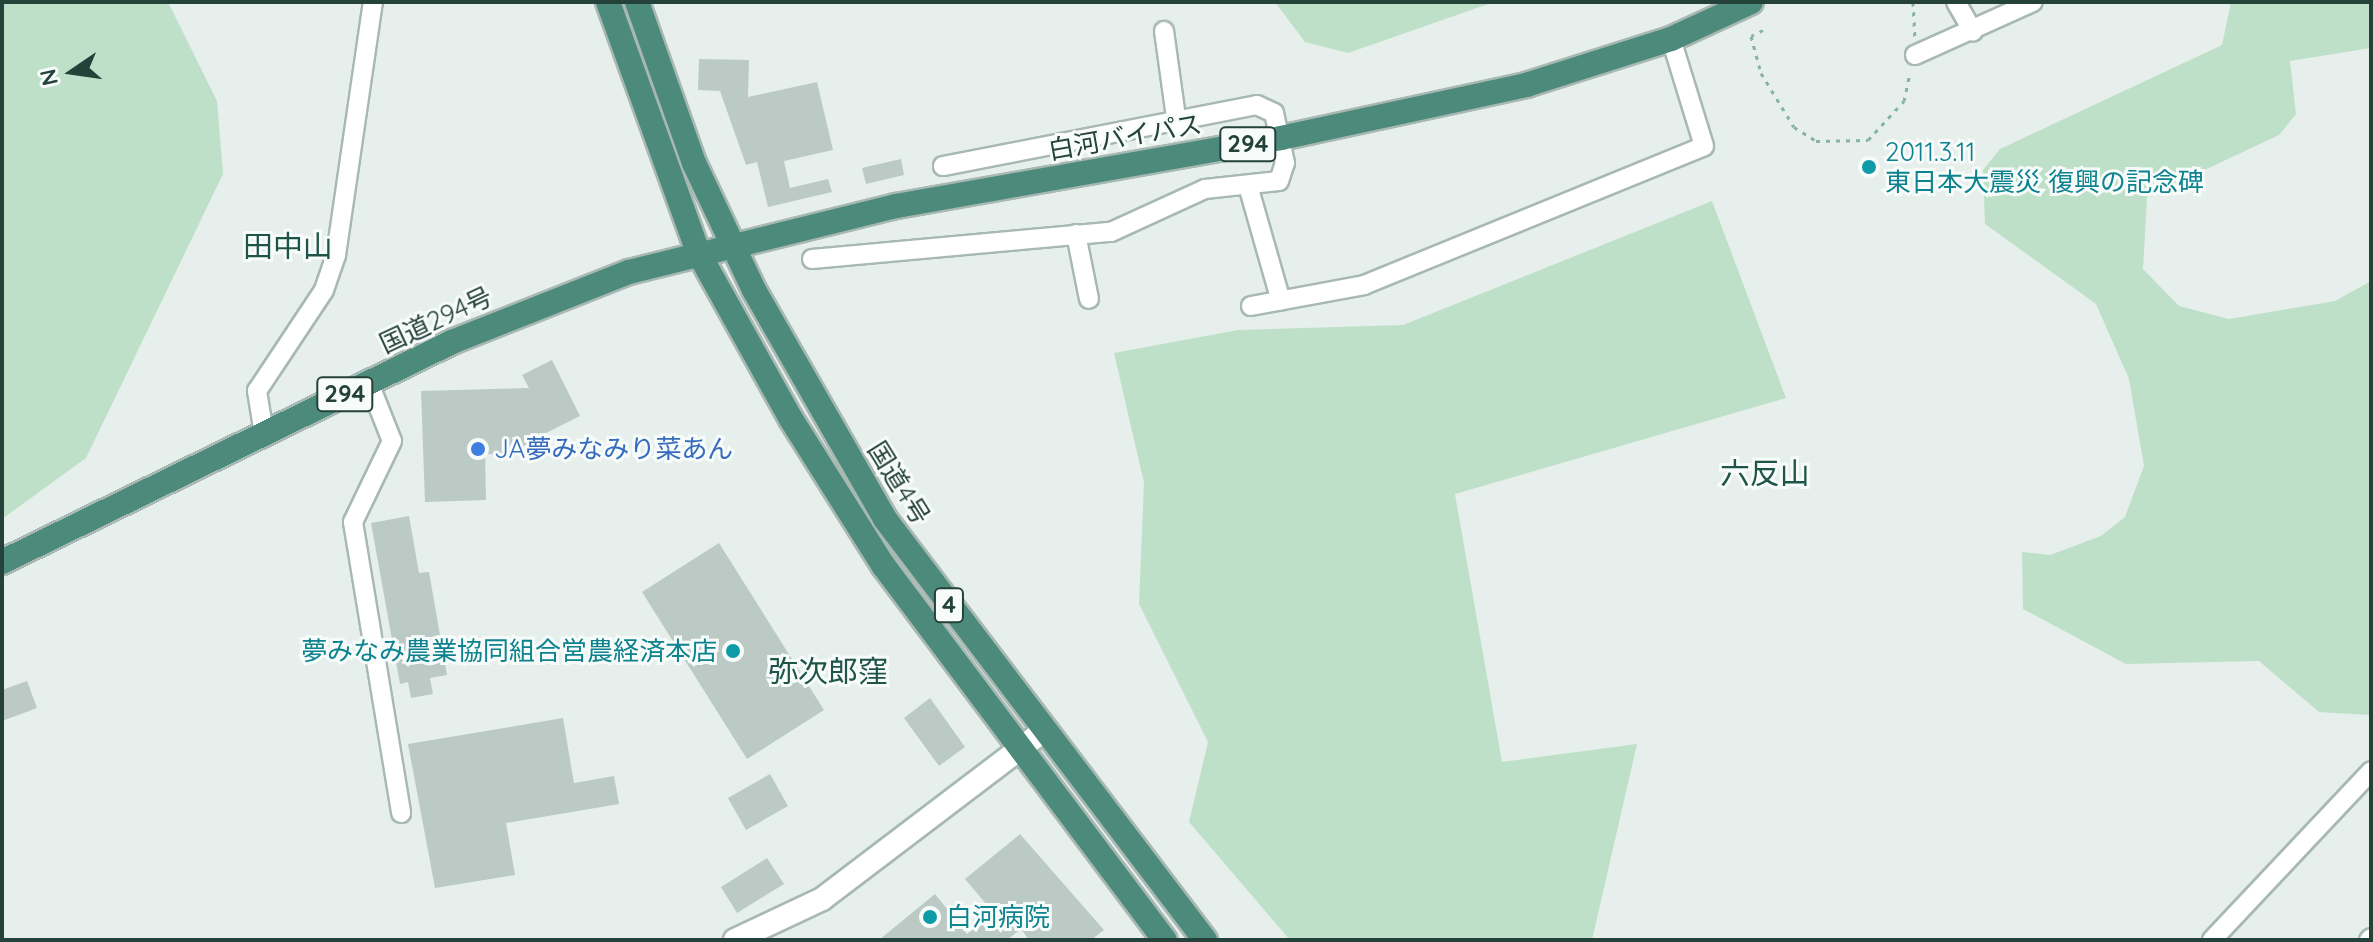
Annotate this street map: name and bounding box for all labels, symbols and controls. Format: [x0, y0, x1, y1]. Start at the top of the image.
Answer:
north arrow [32, 32, 112, 112]
text: N [33, 66, 64, 88]
street label: 白河バイパス [1045, 108, 1205, 166]
road number: 294 [1218, 124, 1278, 164]
place label: 2011.3.11 東日本大震災 復興の記念碑 [1885, 136, 2204, 198]
marker: 2011.3.11 東日本大震災 復興の記念碑 [1860, 158, 1878, 176]
district label: 田中山 [243, 228, 333, 264]
street label: 国道294号 [375, 280, 497, 360]
road number: 294 [315, 374, 375, 414]
place label: JA夢みなみり菜あん [494, 433, 733, 465]
street label: 国道4号 [861, 436, 937, 530]
marker: JA夢みなみり菜あん [469, 440, 487, 458]
district label: 六反山 [1720, 455, 1810, 491]
road number: 4 [933, 585, 965, 625]
place label: 夢みなみ農業協同組合営農経済本店 [301, 635, 717, 667]
marker: 夢みなみ農業協同組合営農経済本店 [724, 642, 742, 660]
district label: 弥次郎窪 [768, 653, 888, 689]
place label: 白河病院 [946, 901, 1050, 933]
marker: 白河病院 [921, 908, 939, 926]

